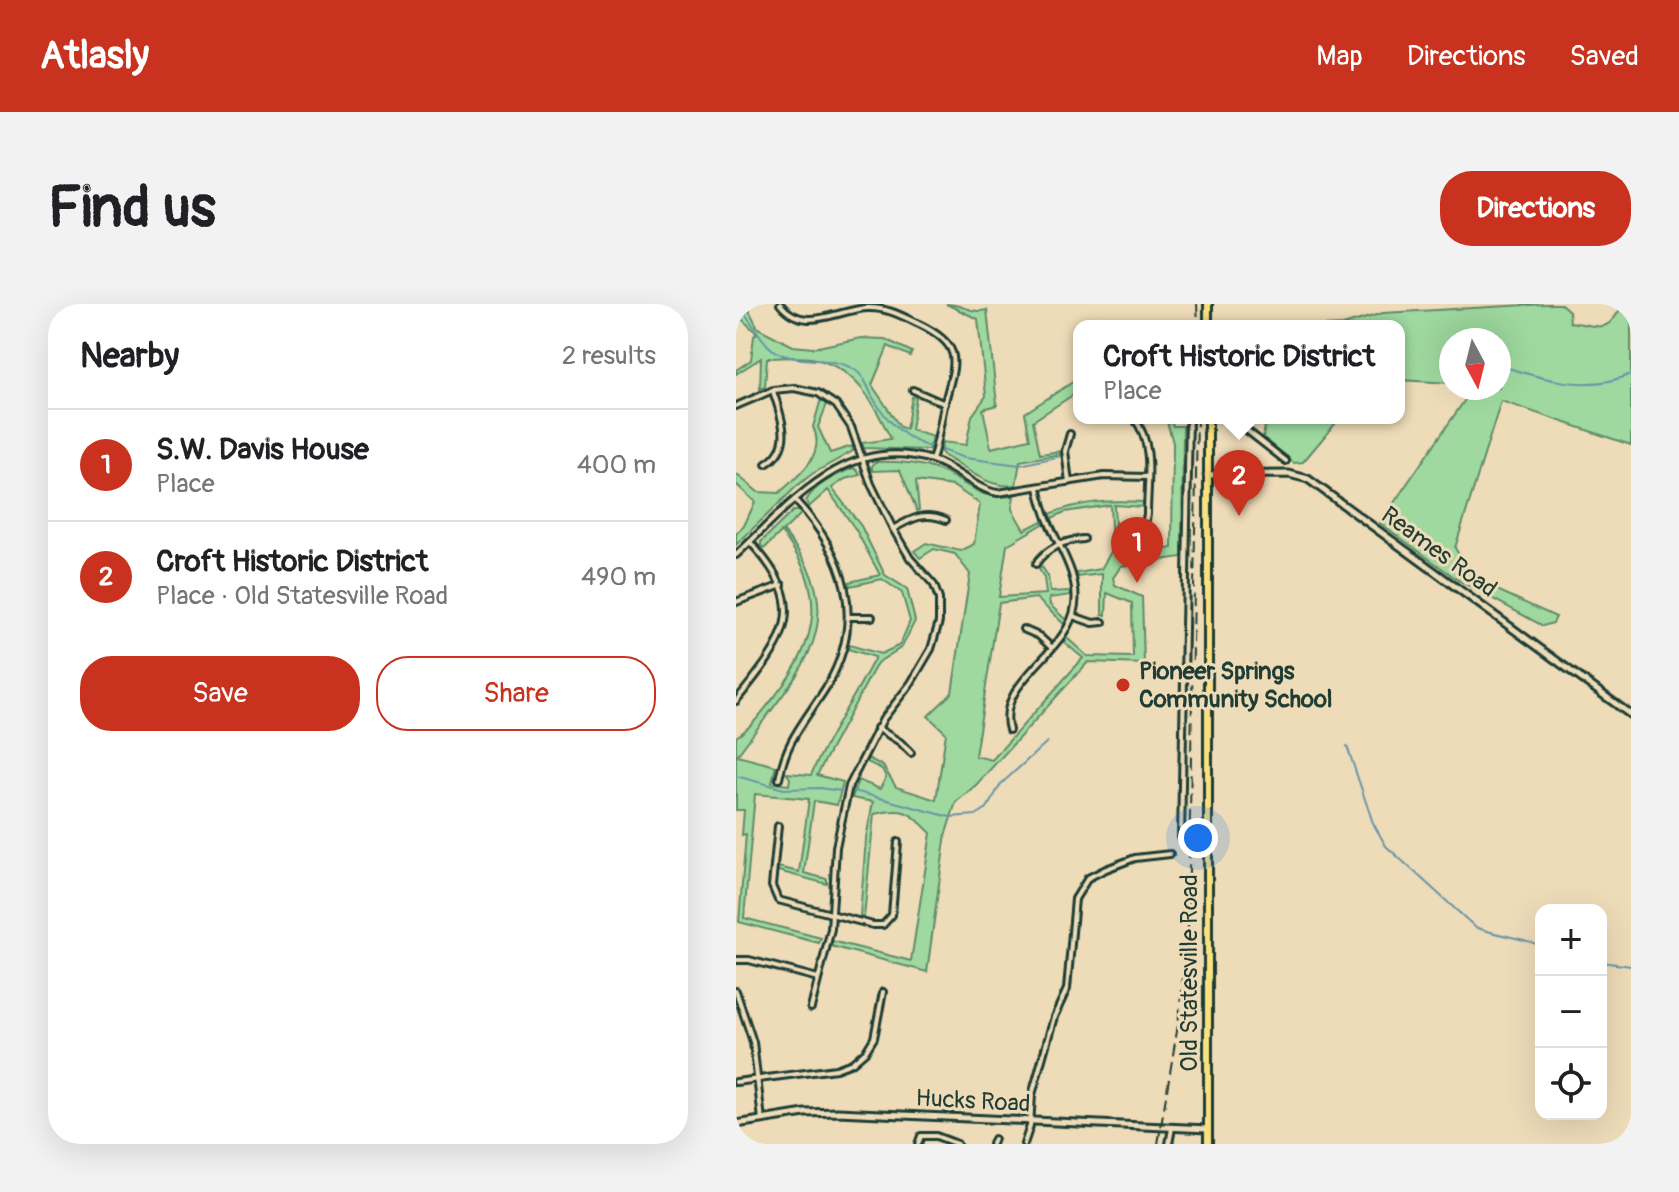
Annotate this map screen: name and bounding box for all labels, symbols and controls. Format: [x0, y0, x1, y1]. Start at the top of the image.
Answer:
text: Atlasly [40, 32, 149, 80]
text: Map [1316, 39, 1363, 74]
text: Directions [1407, 39, 1526, 74]
text: Saved [1570, 39, 1639, 74]
button: Directions [1440, 171, 1631, 246]
text: Find us [48, 174, 216, 243]
popup [1073, 320, 1405, 424]
north arrow [1439, 328, 1511, 400]
text: Nearby [80, 335, 179, 378]
text: Croft Historic District [1103, 338, 1375, 375]
text: 2 results [562, 340, 656, 372]
text: Place [1103, 375, 1162, 407]
text: S.W. Davis House [156, 431, 369, 468]
text: 1 [101, 449, 111, 481]
text: 400 m [577, 449, 656, 481]
pin: 2 [1213, 450, 1265, 516]
text: Place [156, 468, 215, 500]
street label: Reames Road [1376, 500, 1502, 604]
pin: 1 [1111, 517, 1163, 583]
text: Croft Historic District [156, 543, 428, 580]
text: 2 [99, 561, 113, 593]
text: 490 m [581, 561, 656, 593]
text: Place · Old Statesville Road [156, 580, 448, 612]
button: Save [80, 656, 360, 731]
button: Share [376, 656, 656, 731]
place label: Pioneer Springs Community School [1139, 657, 1333, 714]
marker: Pioneer Springs Community School [1114, 676, 1132, 694]
your location [1178, 818, 1218, 858]
street label: Old Statesville Road [1175, 874, 1204, 1072]
map controls [1535, 904, 1607, 1120]
button: + [1535, 904, 1607, 976]
button: − [1535, 976, 1607, 1048]
button: locate [1535, 1048, 1607, 1120]
street label: Hucks Road [915, 1084, 1031, 1118]

